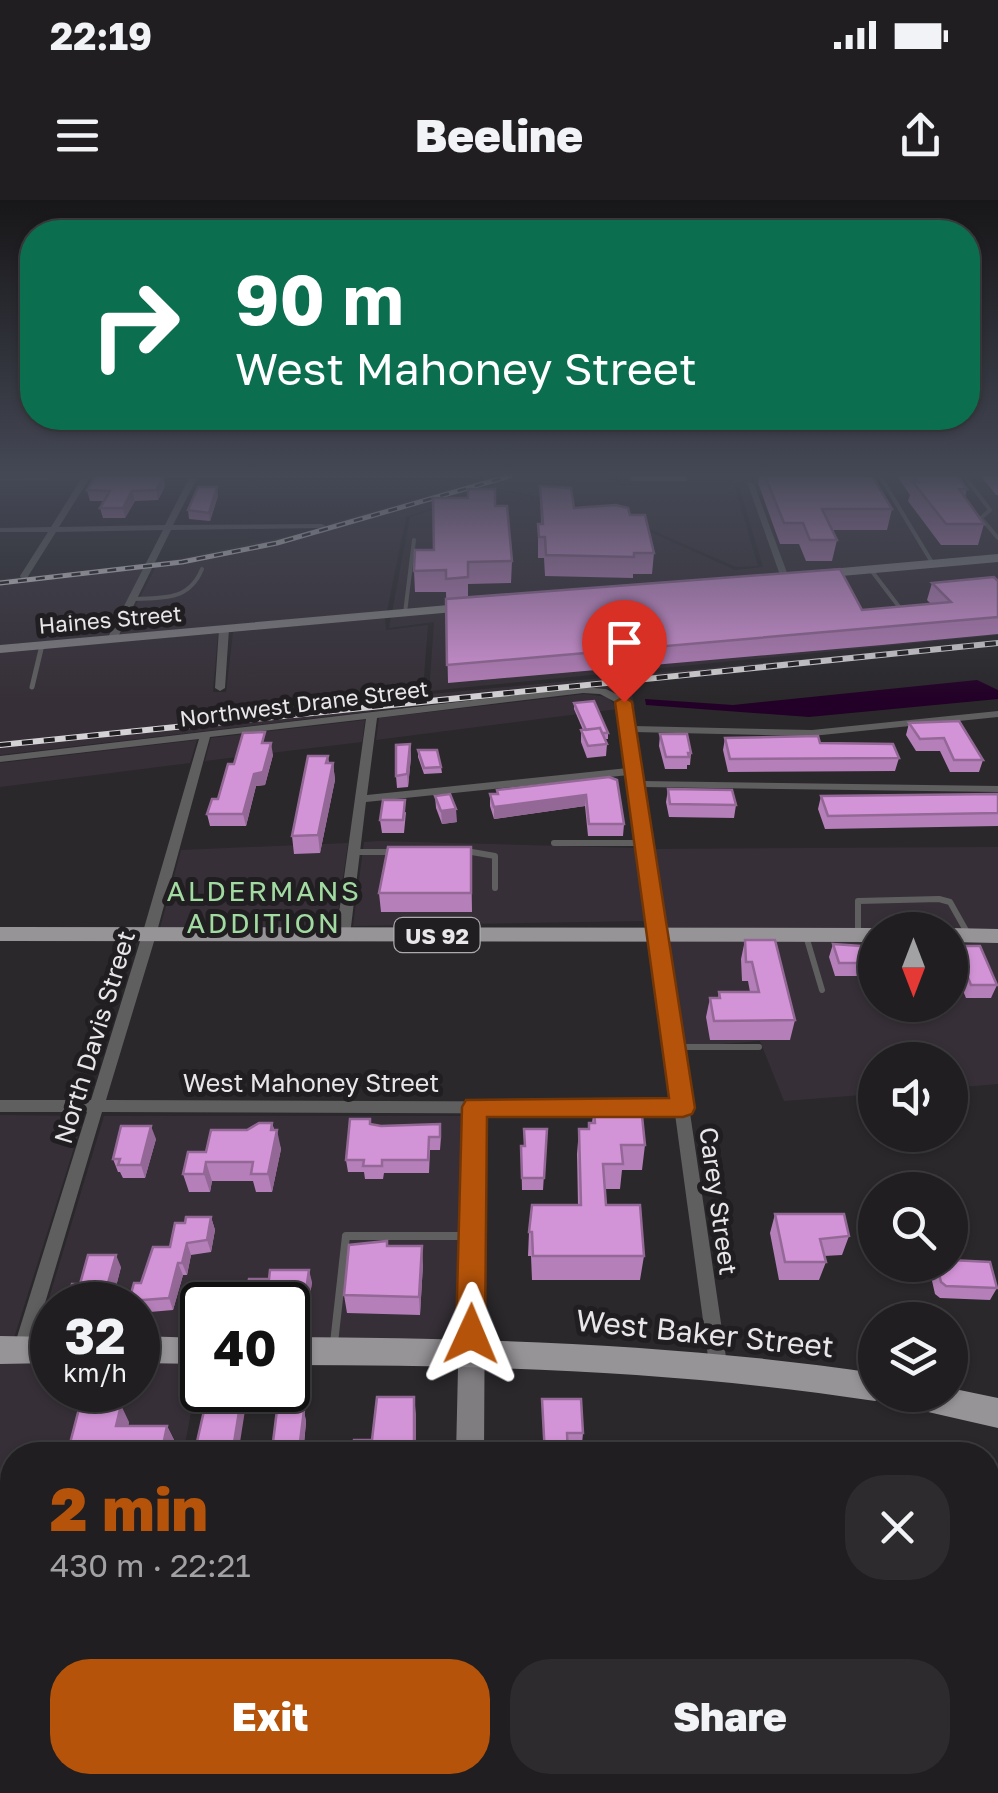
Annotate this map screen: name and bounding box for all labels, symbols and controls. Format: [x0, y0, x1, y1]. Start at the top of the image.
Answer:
text: 22:19 [50, 13, 152, 58]
icon: menu [50, 108, 105, 163]
text: Beeline [415, 108, 583, 162]
icon: share [893, 108, 948, 163]
text: 90 m [235, 256, 404, 340]
icon: right [70, 260, 200, 390]
text: West Mahoney Street [235, 341, 697, 395]
street label: Haines Street [37, 599, 183, 639]
pin [582, 600, 667, 703]
icon: arrive [597, 615, 652, 670]
street label: Northwest Drane Street [178, 674, 430, 732]
district label: ALDERMANS ADDITION [167, 874, 361, 939]
north arrow [858, 912, 968, 1022]
map controls [858, 912, 968, 1412]
road number: US 92 [394, 918, 480, 952]
street label: North Davis Street [47, 927, 141, 1147]
button: sound [858, 1042, 968, 1152]
street label: West Mahoney Street [183, 1067, 439, 1098]
street label: Carey Street [693, 1125, 745, 1277]
button: search [858, 1172, 968, 1282]
speed limit sign: 40 [180, 1282, 310, 1412]
position arrow [419, 1282, 523, 1386]
street label: West Baker Street [574, 1302, 836, 1364]
button: layers [858, 1302, 968, 1412]
text: 32 [64, 1305, 125, 1365]
text: km/h [63, 1357, 127, 1388]
text: 2 min [50, 1472, 208, 1544]
button: close [845, 1475, 950, 1580]
text: 430 m · 22:21 [50, 1546, 251, 1584]
button: Exit [50, 1659, 490, 1774]
button: Share [510, 1659, 950, 1774]

